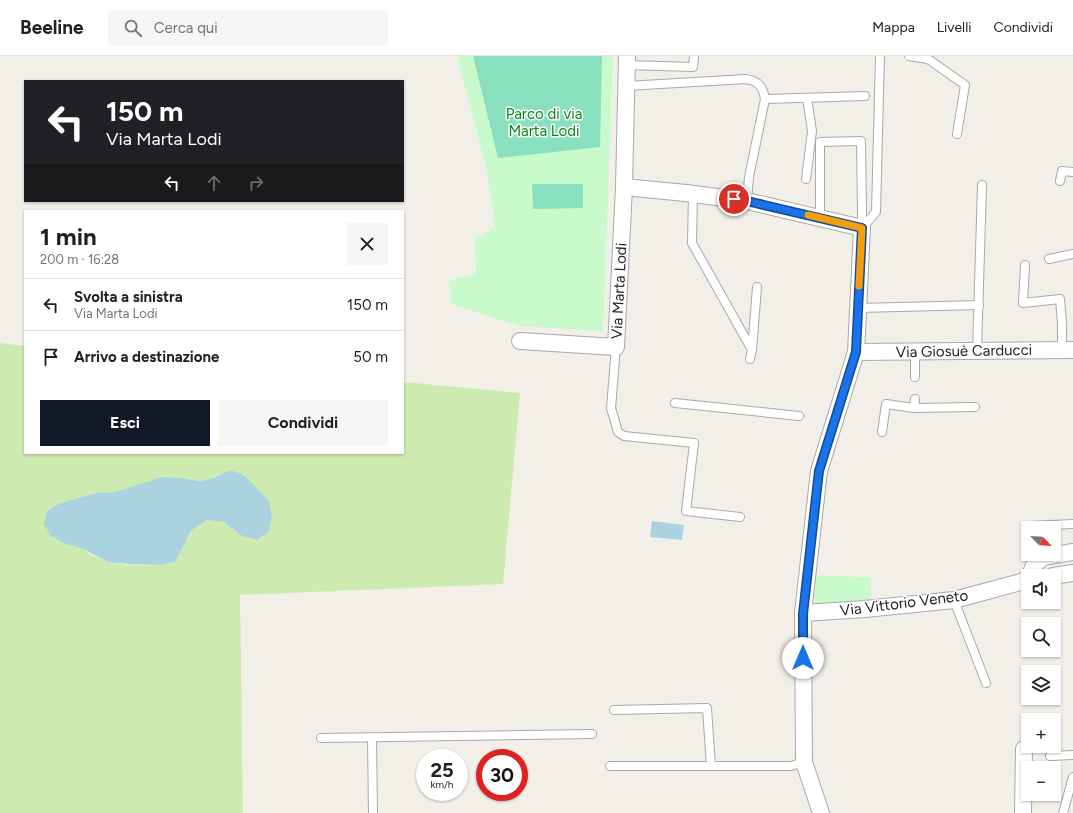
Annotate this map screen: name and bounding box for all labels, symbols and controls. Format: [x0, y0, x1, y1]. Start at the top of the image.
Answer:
search box [108, 10, 388, 46]
text: Beeline [20, 16, 84, 39]
icon: search [122, 17, 144, 39]
text: Cerca qui [154, 19, 218, 37]
text: Mappa [872, 19, 915, 36]
text: Livelli [937, 19, 972, 36]
text: Condividi [994, 19, 1053, 36]
text: 150 m [106, 94, 183, 128]
icon: left [40, 96, 92, 148]
park label: Parco di via Marta Lodi [506, 105, 582, 140]
text: Via Marta Lodi [106, 128, 222, 150]
icon: left [161, 172, 183, 194]
icon: ahead [203, 172, 225, 194]
icon: right [245, 172, 267, 194]
pin [717, 182, 751, 216]
icon: arrive [723, 188, 745, 210]
text: 1 min [40, 222, 97, 251]
button: close [346, 223, 388, 265]
street label: Via Marta Lodi [607, 242, 631, 340]
text: 200 m · 16:28 [40, 252, 119, 267]
text: Svolta a sinistra [74, 288, 183, 306]
icon: left [40, 294, 62, 316]
text: 150 m [347, 296, 388, 314]
text: Via Marta Lodi [74, 306, 158, 321]
street label: Via Giosuè Carducci [896, 341, 1032, 361]
icon: arrive [40, 346, 62, 368]
text: Arrivo a destinazione [74, 348, 219, 366]
text: 50 m [353, 348, 388, 366]
button: Esci [40, 400, 210, 446]
button: Condividi [218, 400, 388, 446]
north arrow [1021, 521, 1061, 561]
map controls [1021, 521, 1061, 801]
button: sound [1021, 569, 1061, 609]
street label: Via Vittorio Veneto [839, 586, 969, 620]
button: search [1021, 617, 1061, 657]
position arrow [782, 637, 824, 679]
button: layers [1021, 665, 1061, 705]
button: + [1021, 713, 1061, 753]
speed limit sign: 30 [476, 749, 528, 801]
text: 25 [430, 758, 454, 782]
button: − [1021, 761, 1061, 801]
text: km/h [431, 778, 453, 791]

